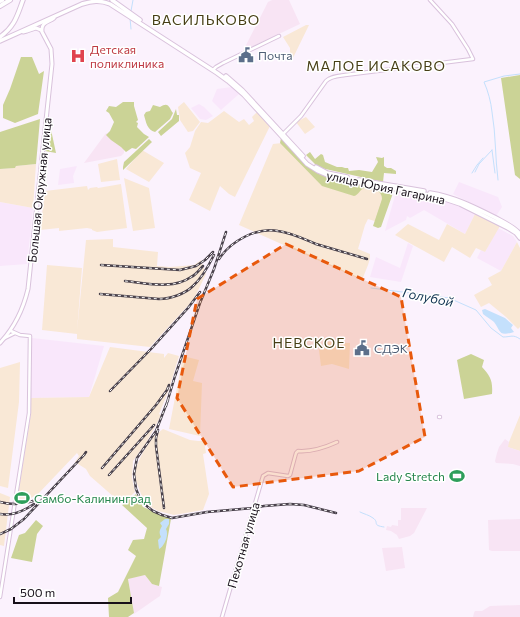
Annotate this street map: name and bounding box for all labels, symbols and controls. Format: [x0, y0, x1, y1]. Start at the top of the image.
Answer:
district label: ВАСИЛЬКОВО [152, 11, 260, 28]
place label: Детская поликлиника [90, 42, 164, 70]
public building icon: Почта [237, 46, 255, 64]
hospital icon: Детская поликлиника [69, 47, 87, 65]
place label: Почта [258, 48, 292, 62]
district label: МАЛОЕ ИСАКОВО [306, 57, 446, 74]
street label: Большая Окружная улица [24, 117, 54, 263]
street label: улица Юрия Гагарина [325, 168, 447, 206]
water label: Голубой [401, 284, 455, 310]
district label: НЕВСКОЕ [272, 334, 346, 351]
public building icon: СДЭК [353, 339, 371, 357]
place label: СДЭК [374, 341, 408, 355]
sports icon: Lady Stretch [448, 467, 466, 485]
place label: Lady Stretch [376, 469, 445, 483]
sports icon: Самбо-Калининград [13, 489, 31, 507]
place label: Самбо-Калининград [34, 491, 151, 505]
street label: Пехотная улица [224, 500, 262, 590]
scale bar [14, 579, 131, 605]
text: 500 m [20, 585, 55, 599]

